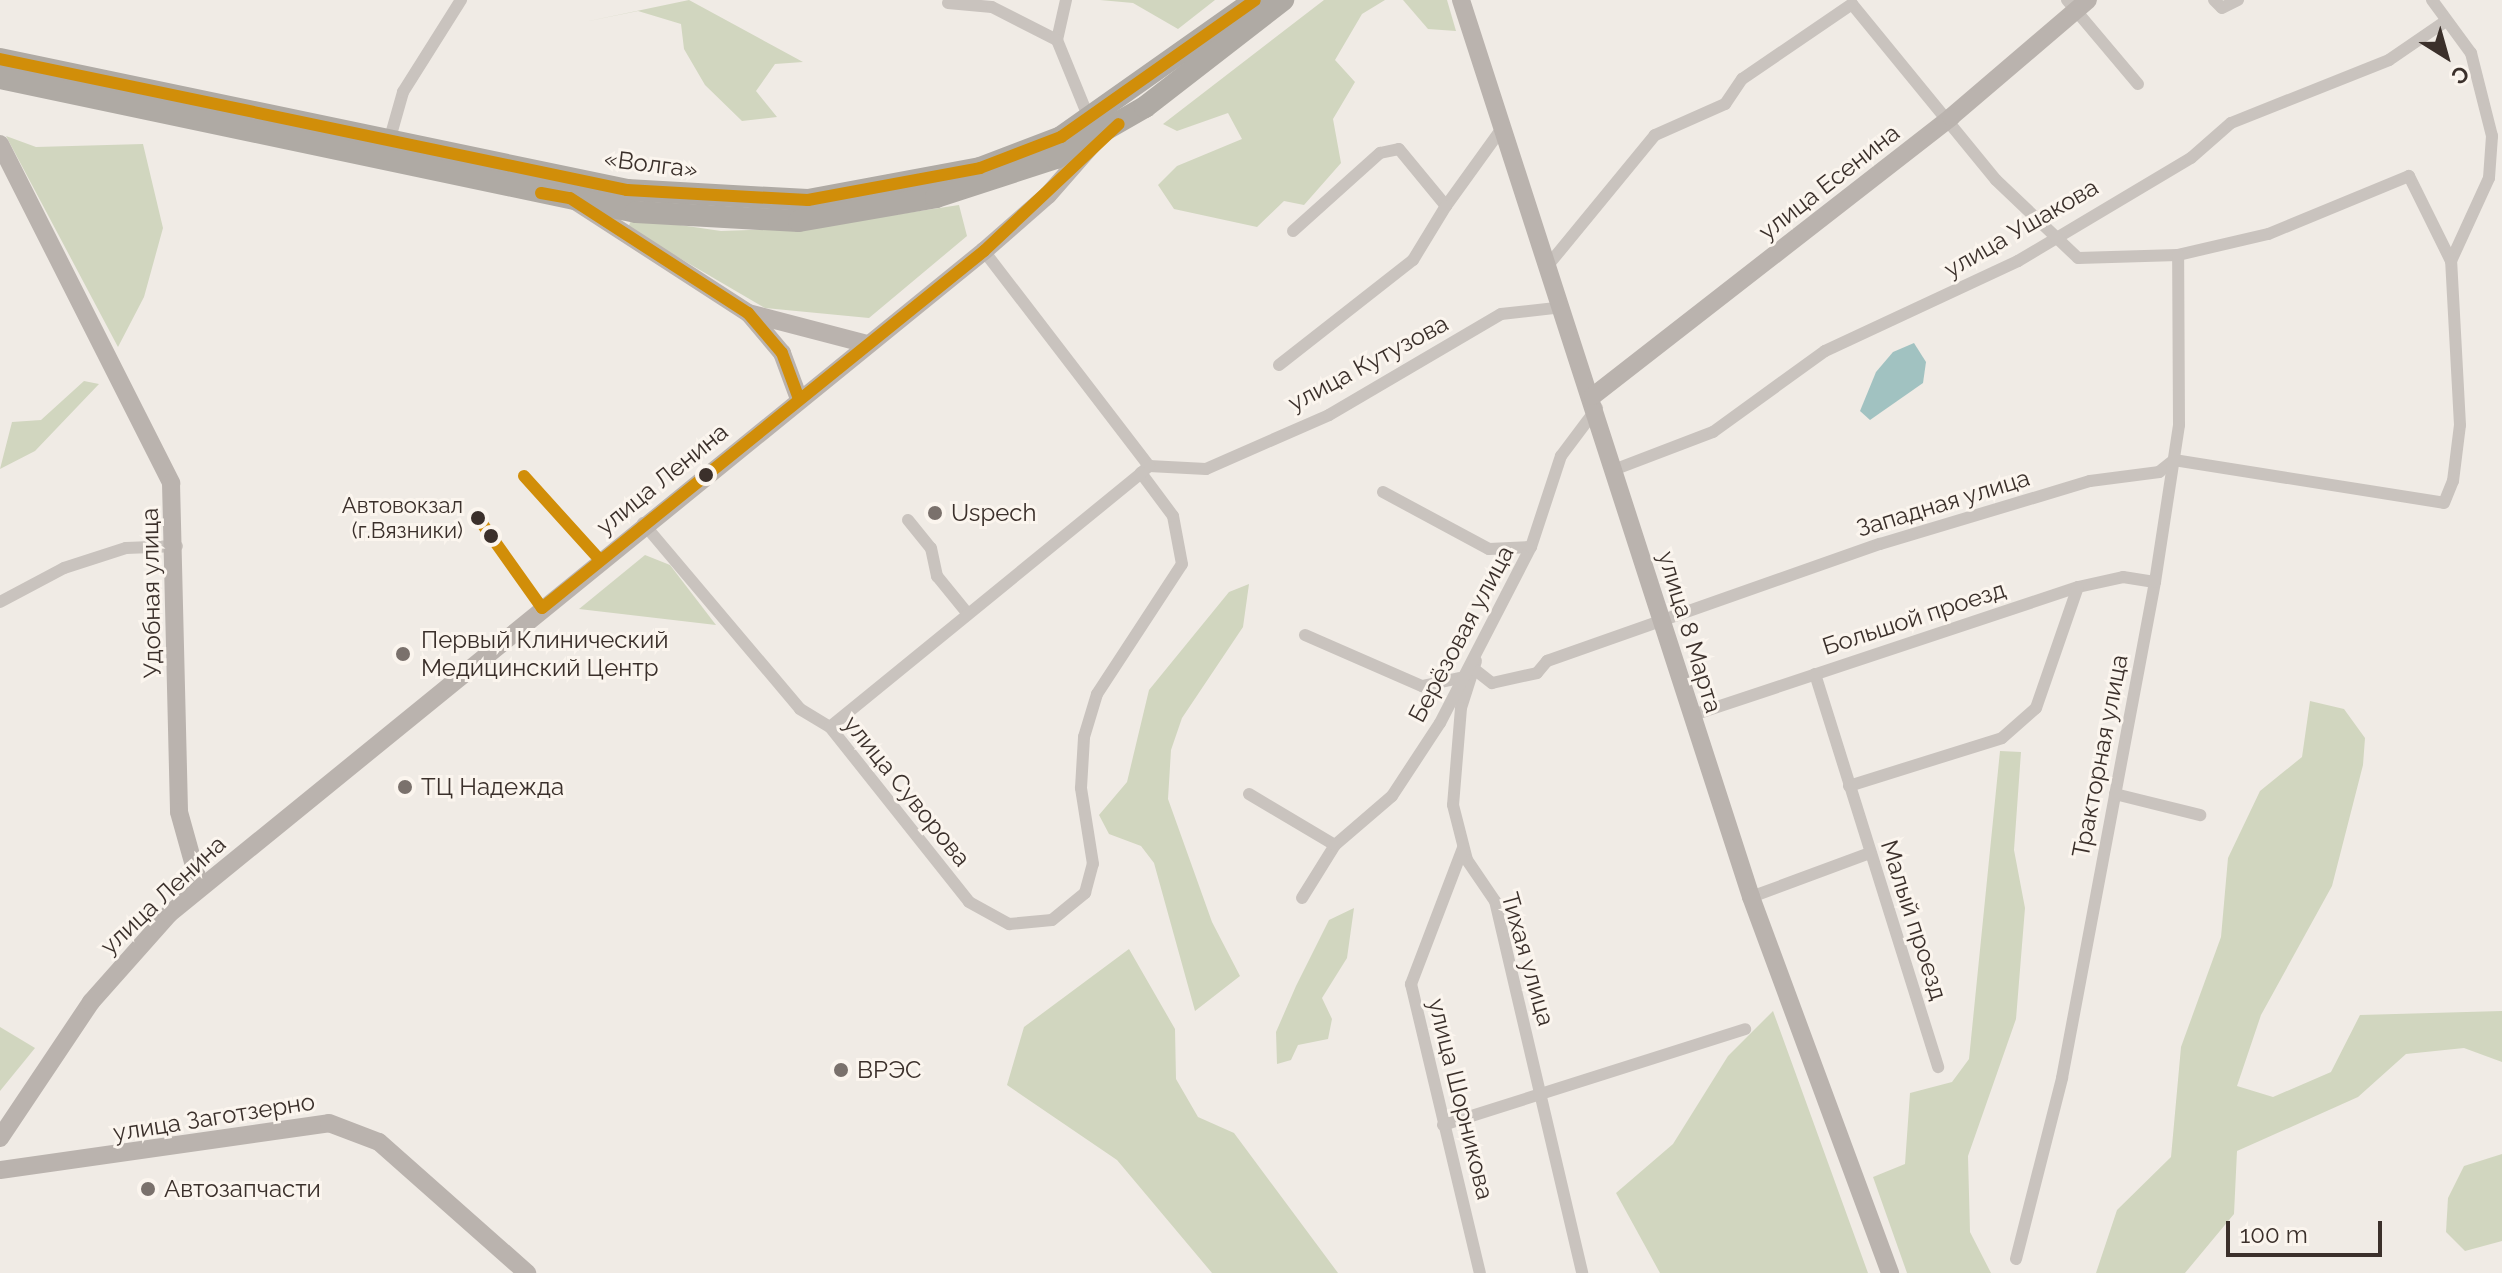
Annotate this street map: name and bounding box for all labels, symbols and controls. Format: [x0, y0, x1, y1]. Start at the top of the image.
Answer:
north arrow [2406, 16, 2486, 96]
text: С [2447, 60, 2474, 90]
street label: улица Есенина [1753, 118, 1905, 246]
street label: «Волга» [602, 144, 700, 184]
street label: улица Ушакова [1939, 172, 2103, 284]
street label: улица Кутузова [1283, 309, 1453, 417]
street label: улица Ленина [590, 417, 734, 541]
street label: Западная улица [1853, 463, 2033, 543]
unlabelled marker [698, 467, 714, 483]
place label: Автовокзал (г.Вязники) [342, 492, 463, 544]
place label: Uspech [951, 499, 1036, 527]
marker: Uspech [926, 504, 944, 522]
street label: Удобная улица [135, 507, 167, 679]
marker: Автовокзал (г.Вязники) [470, 510, 486, 526]
unlabelled marker [483, 528, 499, 544]
street label: Берёзовая улица [1402, 541, 1520, 727]
street label: улица 8 Марта [1652, 548, 1728, 716]
street label: Большой проезд [1819, 575, 2009, 661]
place label: Первый Клинический Медицинский Центр [421, 626, 669, 682]
marker: Первый Клинический Медицинский Центр [392, 643, 414, 665]
street label: Тракторная улица [2066, 652, 2134, 860]
street label: улица Суворова [837, 710, 977, 872]
place label: ТЦ Надежда [421, 773, 564, 801]
marker: ТЦ Надежда [396, 778, 414, 796]
street label: улица Ленина [94, 830, 232, 960]
street label: Малый проезд [1875, 837, 1953, 1003]
street label: Тихая улица [1495, 889, 1561, 1029]
street label: улица Шорникова [1422, 995, 1500, 1203]
place label: ВРЭС [857, 1056, 922, 1084]
marker: ВРЭС [832, 1061, 850, 1079]
street label: улица Заготзерно [111, 1087, 317, 1147]
place label: Автозапчасти [164, 1175, 321, 1203]
marker: Автозапчасти [139, 1180, 157, 1198]
scale bar [2230, 1205, 2386, 1255]
text: 100 m [2240, 1220, 2308, 1249]

